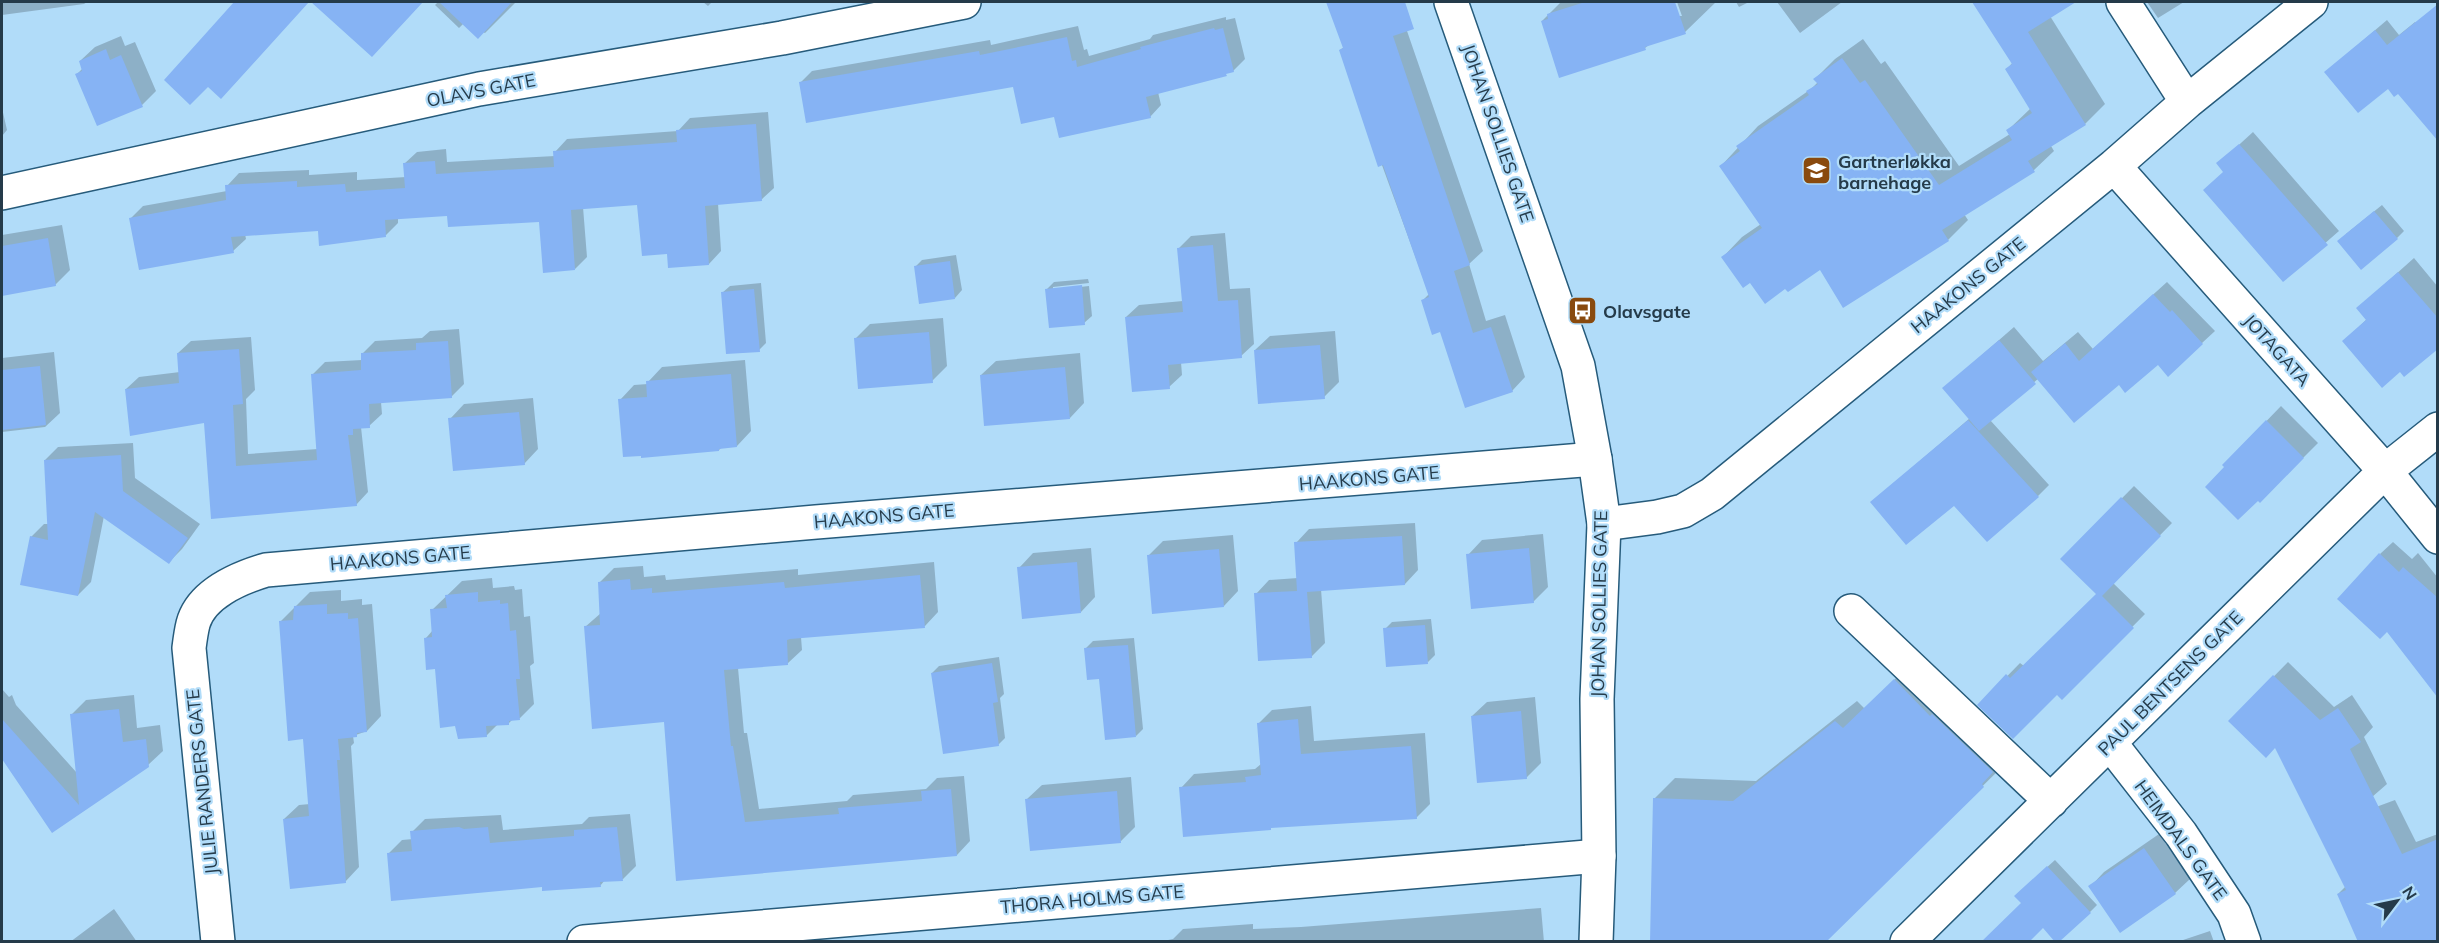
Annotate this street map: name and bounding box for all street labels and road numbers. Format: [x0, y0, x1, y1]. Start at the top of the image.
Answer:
street label: JOHAN SOLLIES GATE [1457, 41, 1539, 225]
street label: OLAVS GATE [425, 68, 537, 112]
street label: HAAKONS GATE [1906, 232, 2030, 338]
street label: JOTAGATA [2239, 309, 2315, 391]
street label: HAAKONS GATE [1298, 460, 1440, 496]
street label: HAAKONS GATE [813, 498, 955, 534]
street label: JOHAN SOLLIES GATE [1586, 510, 1612, 698]
street label: HAAKONS GATE [329, 540, 471, 576]
street label: PAUL BENTSENS GATE [2093, 606, 2247, 760]
street label: JULIE RANDERS GATE [181, 688, 223, 876]
street label: HEIMDALS GATE [2130, 775, 2232, 905]
street label: THORA HOLMS GATE [999, 880, 1185, 918]

